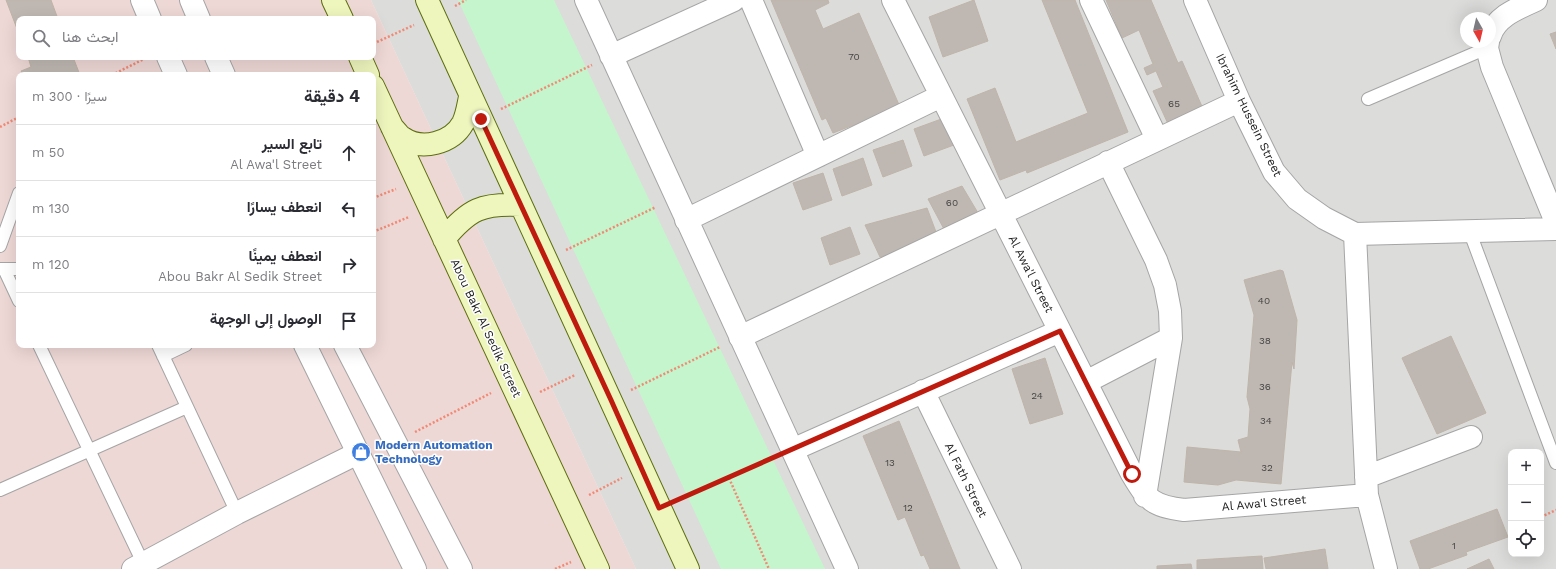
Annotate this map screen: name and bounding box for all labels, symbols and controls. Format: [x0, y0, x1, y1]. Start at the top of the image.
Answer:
north arrow [1460, 12, 1496, 48]
search box [16, 16, 376, 60]
icon: search [30, 27, 52, 49]
text: ابحث هنا [62, 28, 119, 46]
house number: 70 [848, 51, 860, 62]
street label: Ibrahim Hussein Street [1213, 51, 1285, 179]
text: 4 دقيقة [304, 86, 360, 106]
text: سيرًا · 300 m [32, 89, 107, 104]
house number: 65 [1168, 98, 1180, 109]
route end [472, 110, 490, 128]
text: تابع السير [262, 135, 322, 153]
icon: ahead [338, 142, 360, 164]
text: 50 m [32, 145, 64, 160]
text: Al Awa'l Street [230, 157, 322, 172]
house number: 60 [946, 197, 958, 208]
text: انعطف يسارًا [247, 198, 322, 216]
icon: left [338, 198, 360, 220]
text: 130 m [32, 201, 70, 216]
street label: Al Awa'l Street [1006, 233, 1056, 315]
text: انعطف يمينًا [249, 247, 322, 265]
icon: right [338, 254, 360, 276]
text: 120 m [32, 257, 70, 272]
street label: Abou Bakr Al Sedik Street [448, 257, 524, 399]
text: Abou Bakr Al Sedik Street [158, 269, 322, 284]
house number: 40 [1258, 295, 1270, 306]
text: الوصول إلى الوجهة [210, 310, 322, 328]
icon: arrive [338, 310, 360, 332]
house number: 38 [1259, 335, 1271, 346]
house number: 36 [1259, 381, 1271, 392]
house number: 24 [1031, 390, 1043, 401]
house number: 34 [1260, 415, 1272, 426]
place label: Modern Automation Technology [375, 438, 493, 466]
street label: Al Fath Street [942, 440, 990, 520]
shop icon: Modern Automation Technology [350, 441, 372, 463]
map controls [1508, 449, 1544, 557]
button: + [1508, 449, 1544, 485]
house number: 13 [885, 457, 895, 468]
house number: 32 [1261, 462, 1273, 473]
route start [1123, 465, 1141, 483]
button: − [1508, 485, 1544, 521]
street label: Al Awa'l Street [1221, 492, 1307, 514]
house number: 12 [903, 502, 913, 513]
button: locate [1508, 521, 1544, 557]
house number: 1 [1452, 540, 1456, 551]

